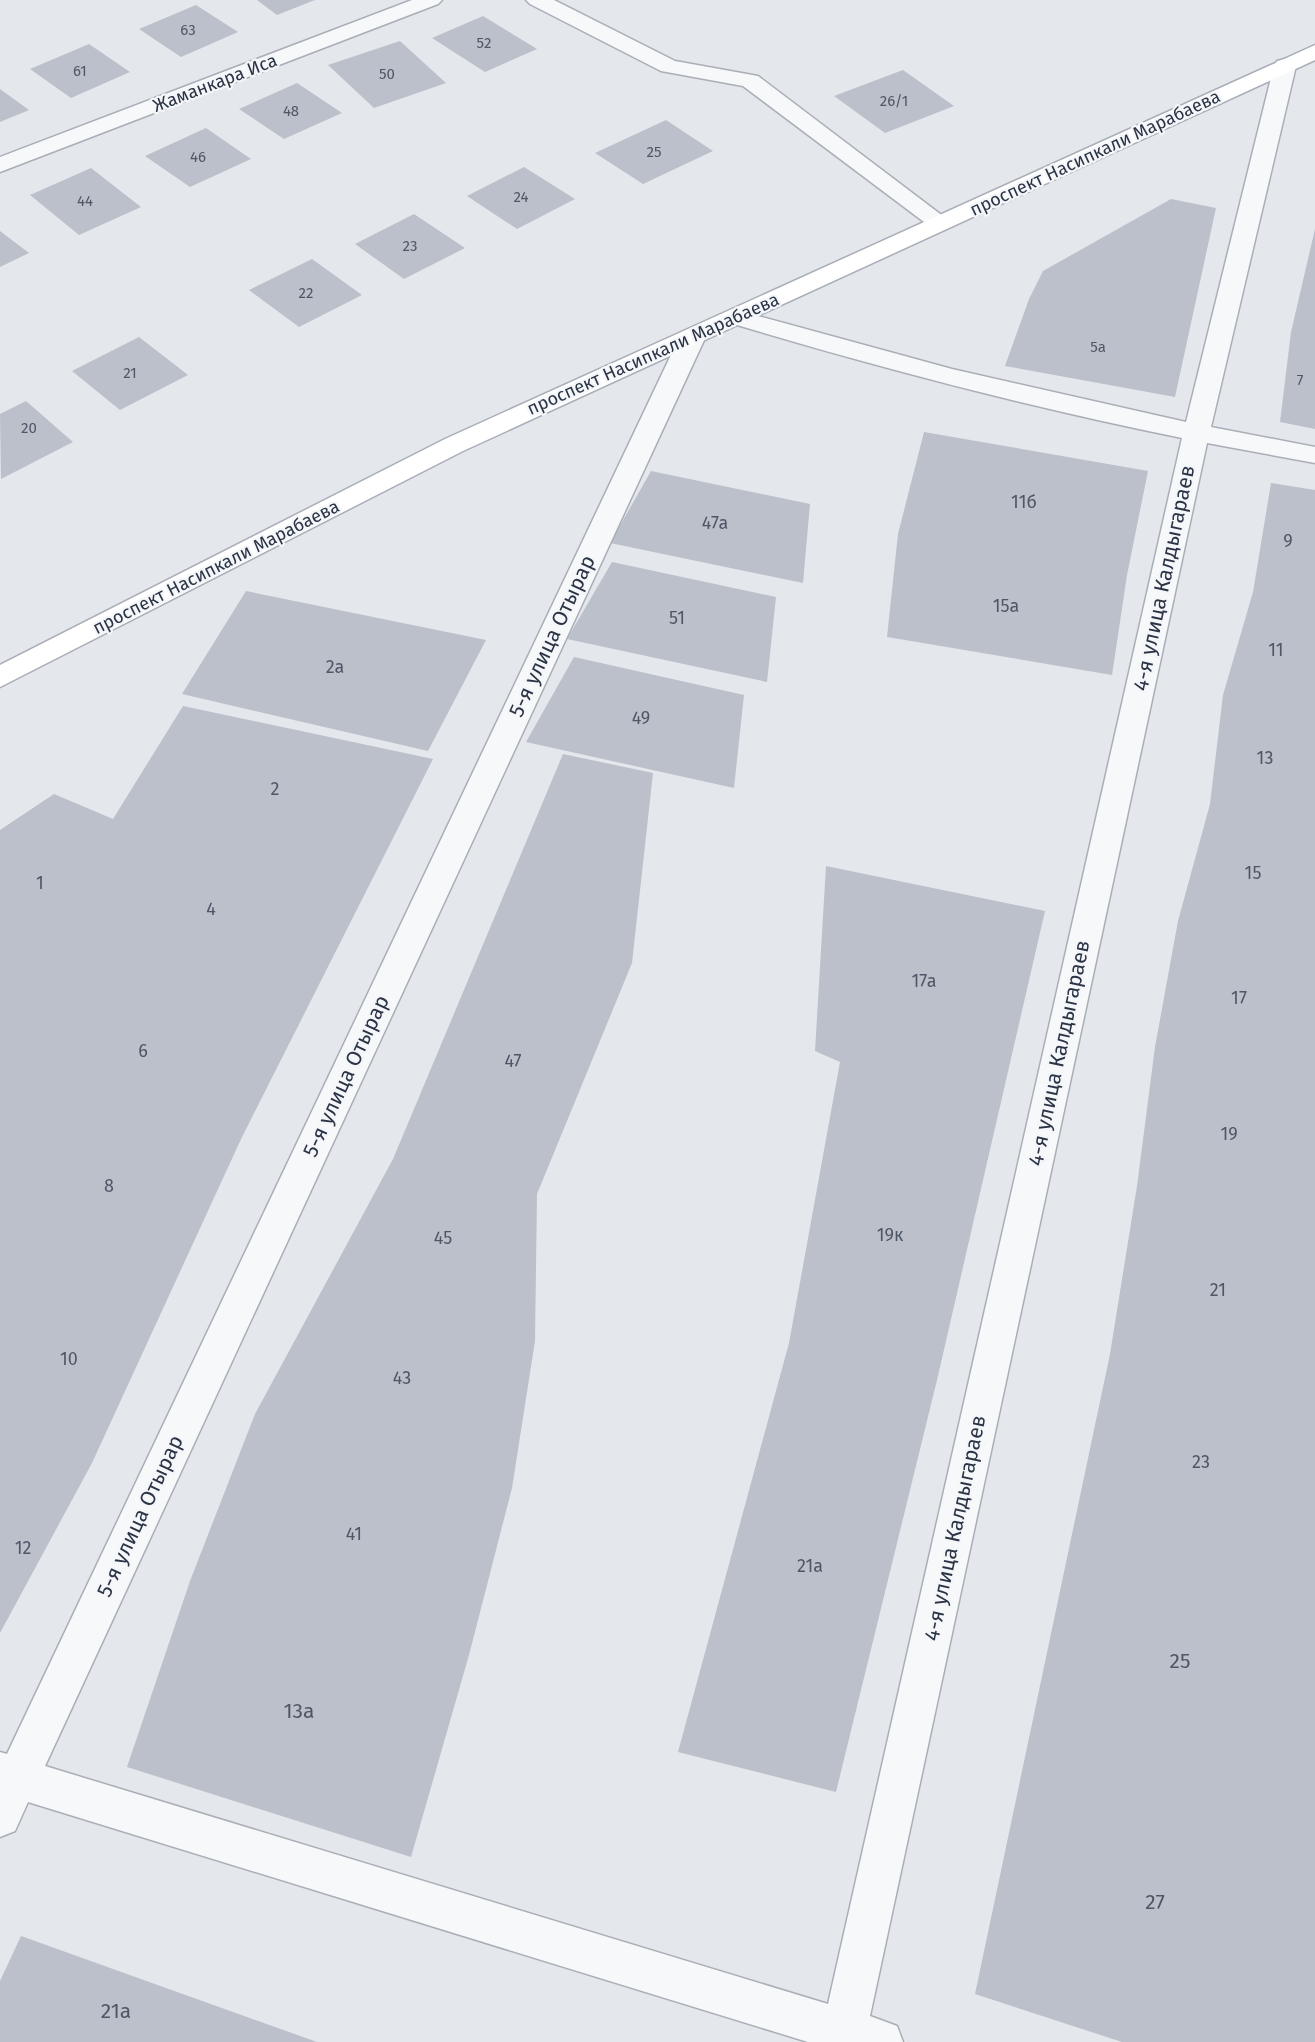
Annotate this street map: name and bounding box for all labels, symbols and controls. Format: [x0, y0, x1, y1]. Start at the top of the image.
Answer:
house number: 63 [180, 21, 196, 39]
house number: 52 [477, 34, 491, 52]
street label: Жаманкара Иса [150, 49, 280, 117]
house number: 61 [73, 62, 87, 80]
house number: 50 [379, 65, 395, 83]
street label: проспект Насипкали Марабаева [966, 85, 1224, 221]
house number: 26/1 [880, 92, 908, 110]
house number: 48 [283, 102, 299, 120]
house number: 25 [647, 143, 661, 161]
house number: 46 [190, 148, 206, 166]
house number: 24 [513, 188, 529, 206]
house number: 44 [77, 192, 93, 210]
house number: 23 [403, 237, 417, 255]
house number: 22 [299, 284, 313, 302]
street label: проспект Насипкали Марабаева [524, 288, 782, 420]
house number: 5а [1090, 338, 1106, 356]
house number: 21 [123, 364, 137, 382]
house number: 7 [1297, 371, 1304, 389]
house number: 20 [21, 419, 37, 437]
street label: 4-я улица Калдыгараев [1127, 463, 1201, 693]
house number: 11б [1011, 491, 1037, 513]
street label: проспект Насипкали Марабаева [89, 495, 343, 639]
house number: 47а [702, 512, 728, 534]
house number: 9 [1283, 530, 1293, 552]
street label: 5-я улица Отырар [503, 551, 601, 721]
house number: 15а [993, 595, 1019, 617]
house number: 51 [669, 607, 685, 629]
house number: 11 [1268, 639, 1284, 661]
house number: 2а [326, 656, 344, 678]
house number: 49 [632, 707, 650, 729]
house number: 13 [1257, 747, 1273, 769]
house number: 2 [271, 778, 280, 800]
house number: 15 [1245, 862, 1261, 884]
house number: 1 [36, 872, 44, 894]
house number: 4 [206, 898, 216, 920]
street label: 4-я улица Калдыгараев [1022, 938, 1096, 1168]
house number: 17а [911, 970, 937, 992]
house number: 17 [1231, 987, 1247, 1009]
street label: 5-я улица Отырар [297, 991, 395, 1161]
house number: 6 [138, 1040, 148, 1062]
house number: 47 [504, 1050, 522, 1072]
house number: 19 [1220, 1123, 1238, 1145]
house number: 8 [104, 1175, 114, 1197]
house number: 19к [877, 1224, 904, 1246]
house number: 45 [434, 1227, 452, 1249]
house number: 21 [1210, 1279, 1226, 1301]
house number: 10 [60, 1348, 78, 1370]
house number: 43 [393, 1367, 411, 1389]
street label: 4-я улица Калдыгараев [918, 1413, 992, 1643]
street label: 5-я улица Отырар [91, 1431, 189, 1601]
house number: 23 [1192, 1451, 1210, 1473]
house number: 41 [346, 1523, 362, 1545]
house number: 12 [15, 1537, 31, 1559]
house number: 21а [797, 1555, 823, 1577]
house number: 25 [1170, 1648, 1190, 1674]
house number: 13а [284, 1698, 315, 1724]
house number: 27 [1145, 1889, 1165, 1915]
house number: 21а [101, 1998, 131, 2024]

